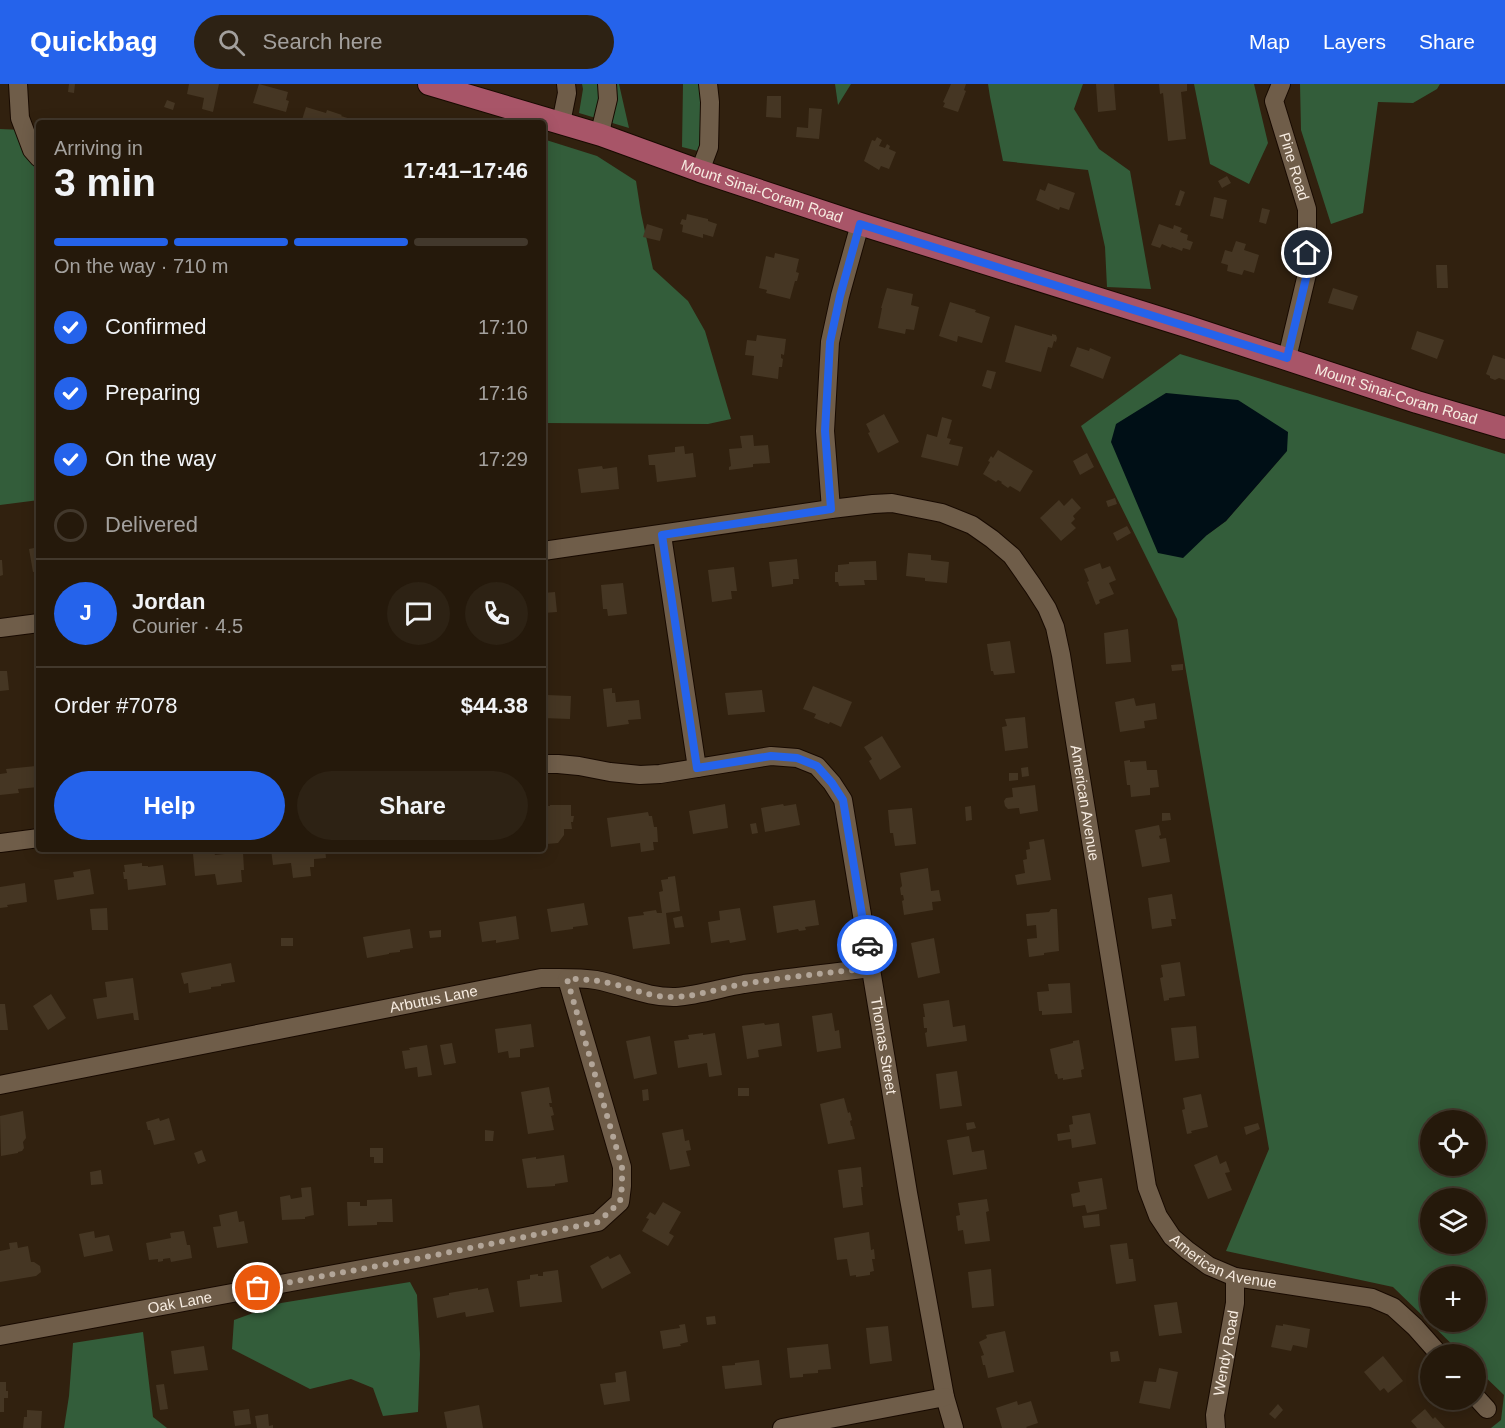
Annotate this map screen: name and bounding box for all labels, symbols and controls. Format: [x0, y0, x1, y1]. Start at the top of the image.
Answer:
search box [194, 15, 614, 69]
text: Quickbag [30, 26, 158, 57]
icon: search [215, 26, 248, 59]
text: Search here [263, 29, 382, 54]
text: Map [1249, 30, 1290, 53]
text: Layers [1323, 30, 1386, 53]
text: Share [1419, 30, 1475, 53]
street label: Pine Road [1276, 130, 1313, 202]
text: Arriving in [54, 137, 143, 159]
street label: Mount Sinai-Coram Road [679, 156, 845, 226]
text: 17:41–17:46 [403, 158, 528, 183]
text: 3 min [54, 161, 156, 204]
pin [1281, 227, 1332, 278]
icon: home [1290, 236, 1323, 269]
text: On the way · 710 m [54, 255, 229, 277]
icon: check [54, 311, 87, 344]
text: Confirmed [105, 314, 206, 339]
text: 17:10 [478, 316, 528, 338]
street label: Mount Sinai-Coram Road [1313, 360, 1480, 427]
icon: check [54, 377, 87, 410]
text: Preparing [105, 380, 200, 405]
text: 17:16 [478, 382, 528, 404]
icon: check [54, 443, 87, 476]
text: On the way [105, 446, 216, 471]
text: 17:29 [478, 448, 528, 470]
text: Delivered [105, 512, 198, 537]
button: chat [387, 582, 450, 645]
button: phone [465, 582, 528, 645]
text: Jordan [132, 589, 205, 614]
text: J [79, 600, 92, 625]
text: Courier · 4.5 [132, 615, 243, 637]
text: Order #7078 [54, 693, 178, 718]
text: $44.38 [461, 693, 528, 718]
street label: American Avenue [1068, 743, 1103, 862]
button: Help [54, 771, 285, 840]
button: Share [297, 771, 528, 840]
courier [837, 915, 897, 975]
icon: car [851, 929, 884, 962]
street label: Arbutus Lane [388, 982, 479, 1016]
street label: Thomas Street [868, 996, 901, 1097]
map controls [1420, 1110, 1486, 1410]
button: locate [1420, 1110, 1486, 1176]
button: layers [1420, 1188, 1486, 1254]
street label: American Avenue [1167, 1230, 1278, 1291]
pin [232, 1262, 283, 1313]
button: + [1420, 1266, 1486, 1332]
icon: bag [241, 1271, 274, 1304]
street label: Oak Lane [146, 1288, 213, 1316]
street label: Wendy Road [1210, 1309, 1242, 1397]
button: − [1420, 1344, 1486, 1410]

